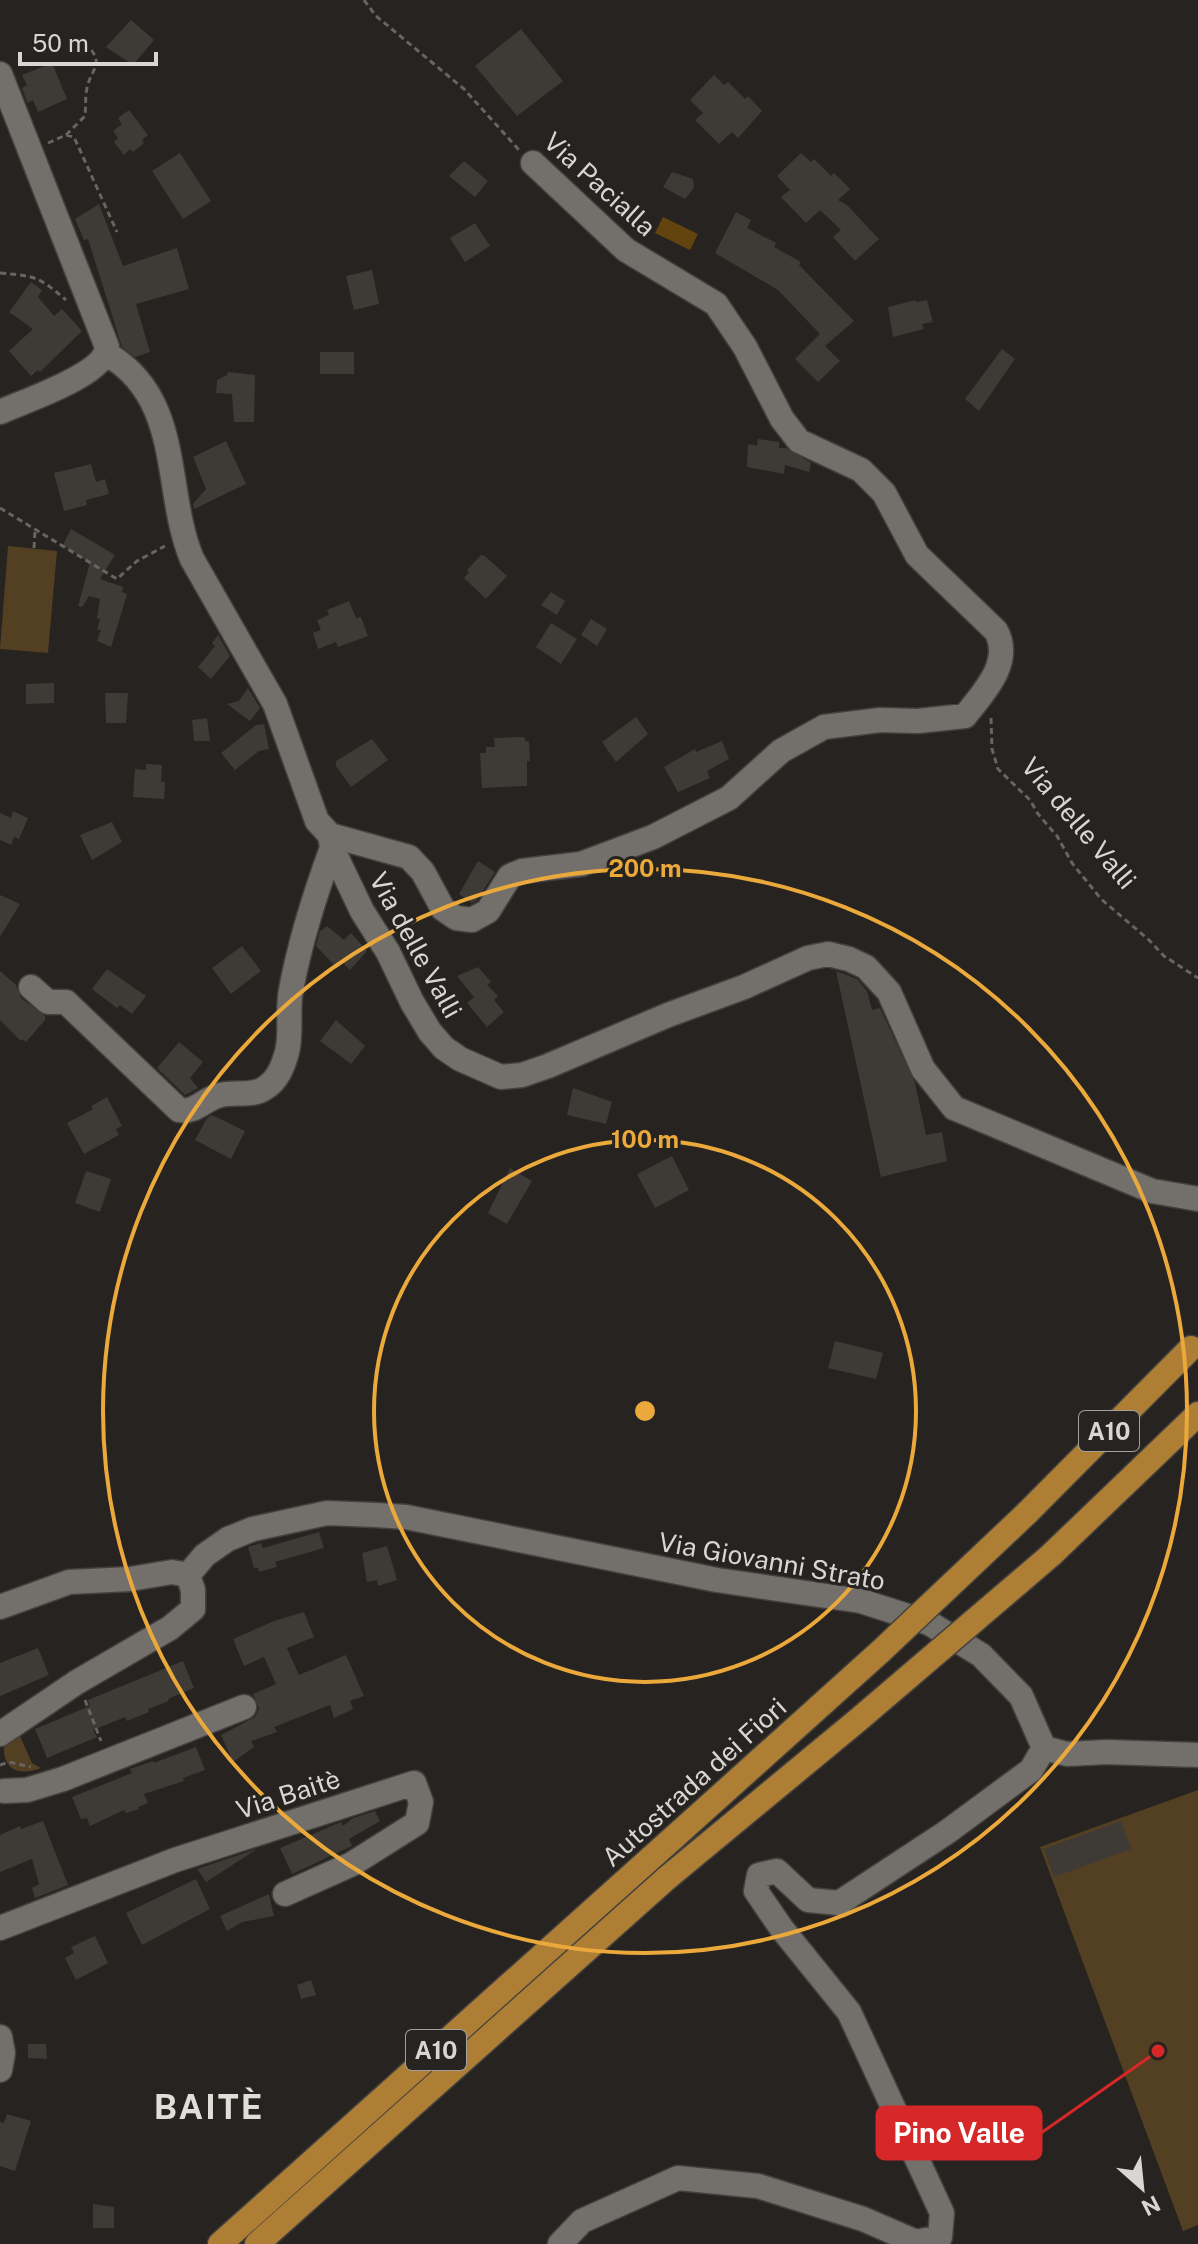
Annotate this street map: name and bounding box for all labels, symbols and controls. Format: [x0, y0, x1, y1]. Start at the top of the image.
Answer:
scale bar [20, 16, 156, 66]
text: 50 m [32, 29, 89, 57]
street label: Via Pacialla [538, 126, 662, 242]
street label: Via delle Valli [1015, 751, 1143, 895]
text: 200 m [608, 854, 682, 882]
street label: Via delle Valli [363, 867, 469, 1023]
text: 100 m [611, 1125, 679, 1153]
centre of rings [631, 1397, 659, 1425]
road number: A10 [1079, 1411, 1139, 1451]
street label: Via Giovanni Strato [656, 1526, 888, 1596]
street label: Autostrada dei Fiori [596, 1691, 792, 1873]
street label: Via Baitè [232, 1763, 344, 1825]
road number: A10 [406, 2030, 466, 2070]
district label: BAITÈ [154, 2087, 264, 2127]
callout: Pino Valle [877, 2107, 1041, 2159]
text: Pino Valle [893, 2116, 1025, 2149]
north arrow [1102, 2148, 1182, 2228]
text: N [1138, 2190, 1165, 2221]

